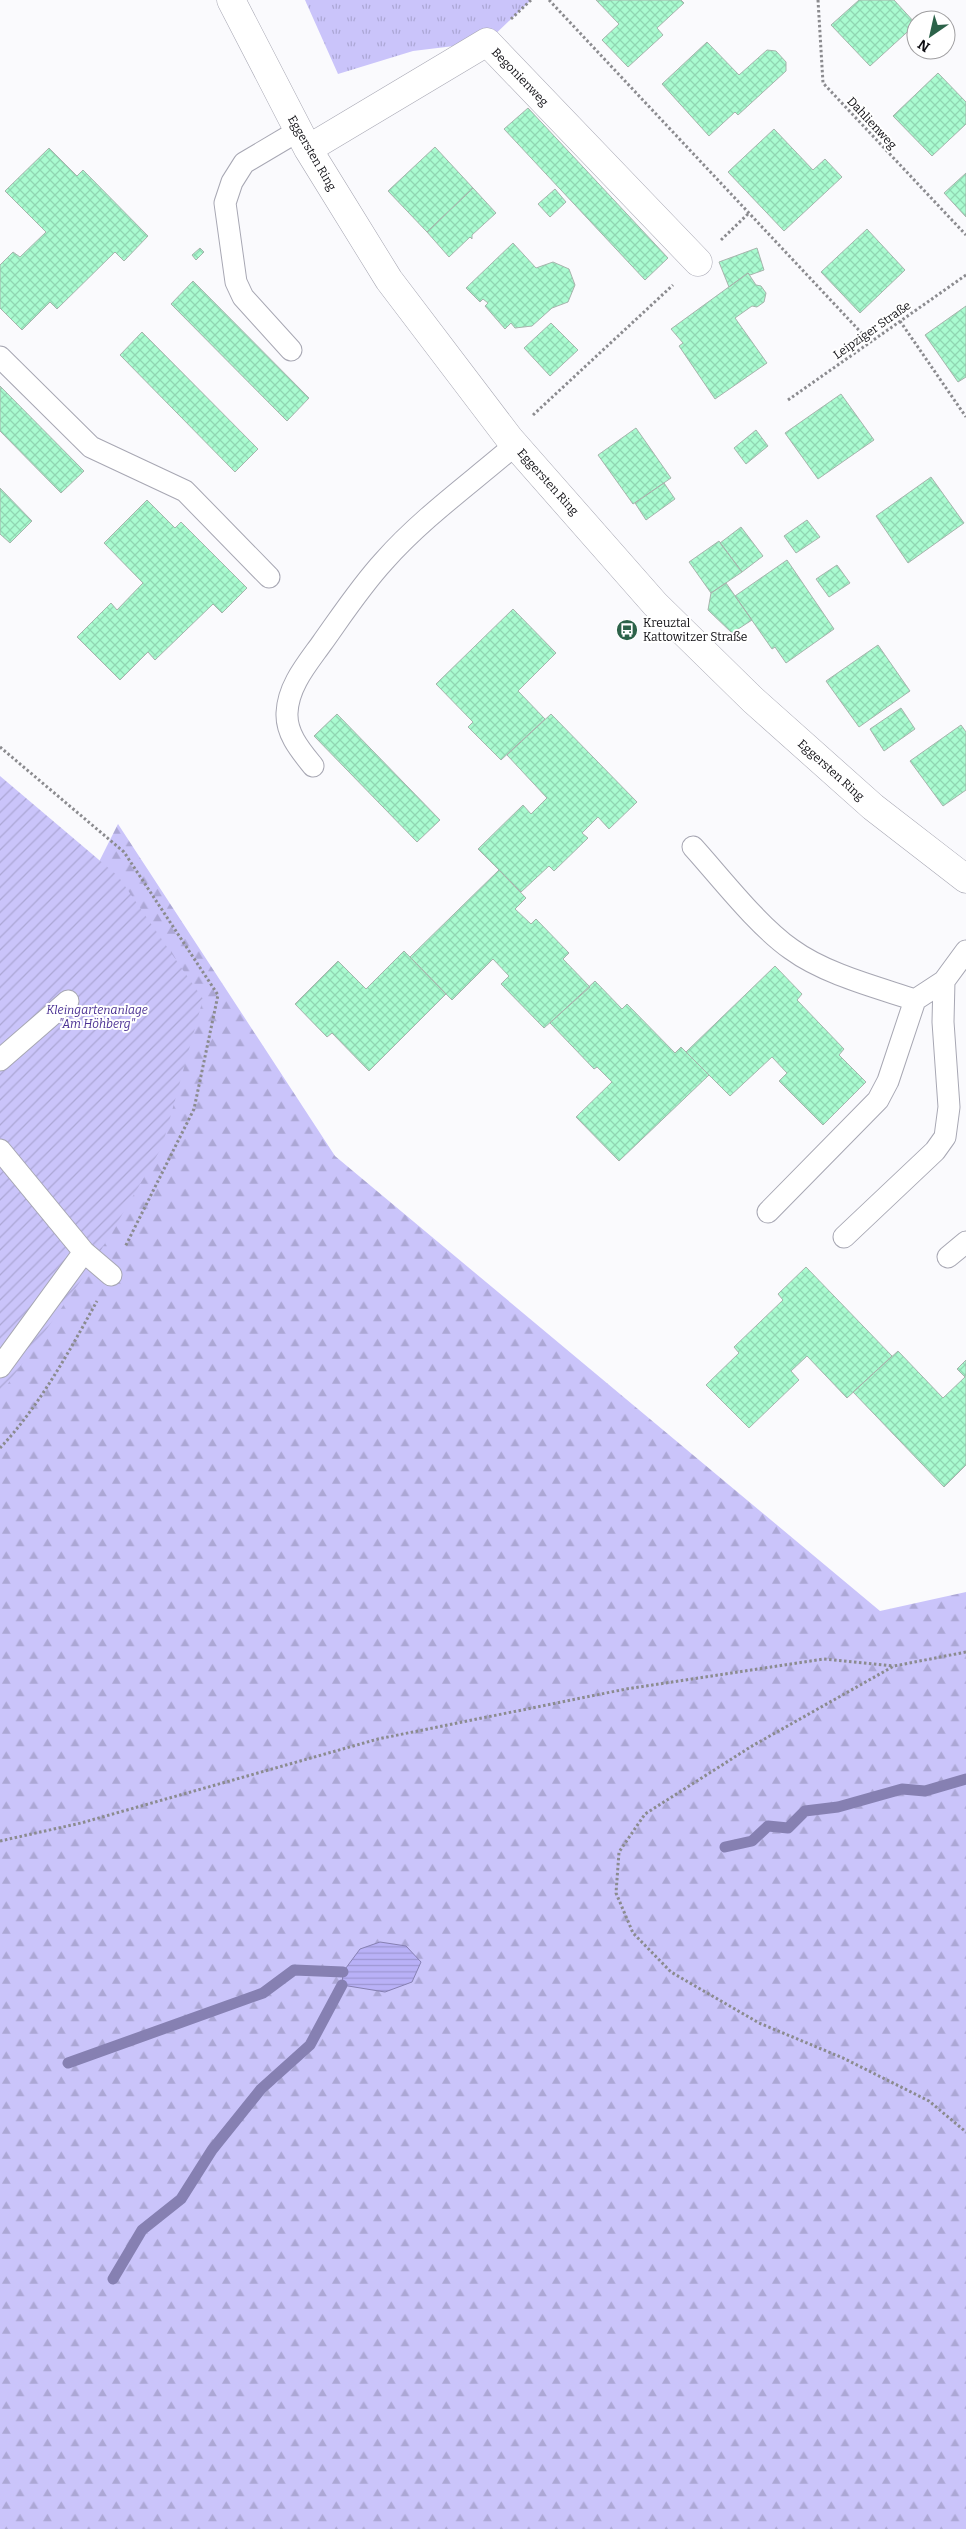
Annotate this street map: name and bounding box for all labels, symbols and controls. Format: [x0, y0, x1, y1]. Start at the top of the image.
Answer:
north arrow [906, 10, 956, 60]
text: N [915, 35, 933, 55]
street label: Begonienweg [489, 45, 551, 109]
street label: Dahlienweg [844, 94, 900, 152]
street label: Eggersten Ring [285, 113, 339, 193]
street label: Leipziger Straße [831, 298, 913, 362]
street label: Eggersten Ring [515, 446, 582, 518]
place label: Kreuztal Kattowitzer Straße [643, 616, 747, 644]
bus stop icon: Kreuztal Kattowitzer Straße [615, 618, 639, 642]
street label: Eggersten Ring [795, 737, 867, 804]
park label: Kleingartenanlage "Am Höhberg" [46, 1003, 148, 1031]

